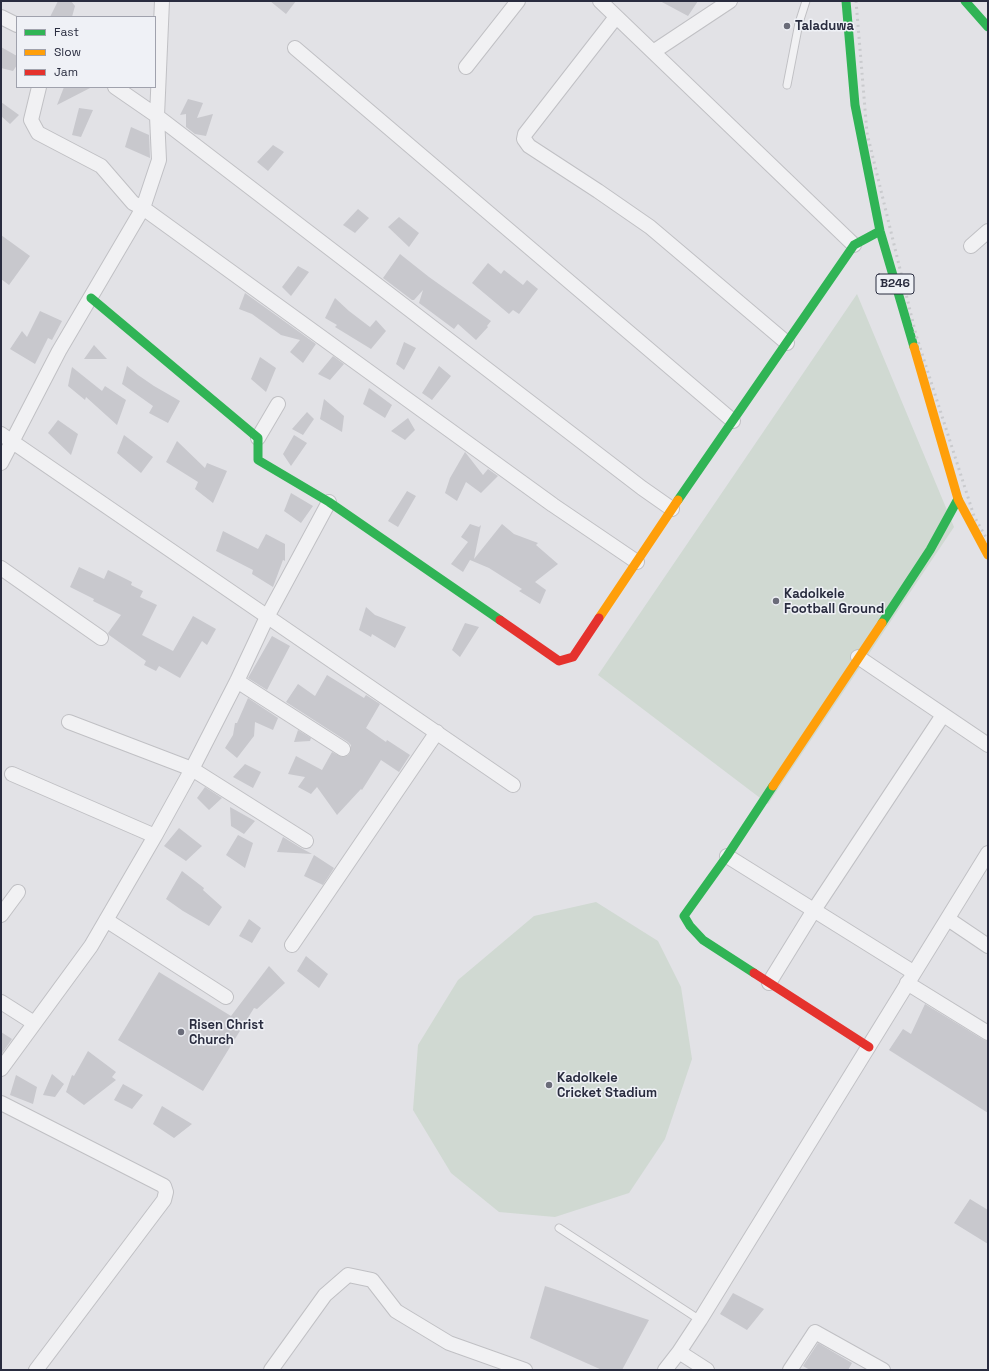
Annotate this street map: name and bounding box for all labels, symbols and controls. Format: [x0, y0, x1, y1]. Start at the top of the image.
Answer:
legend [16, 16, 156, 88]
place label: Taladuwa [795, 18, 854, 34]
marker: Taladuwa [782, 21, 792, 31]
text: Fast [54, 24, 79, 40]
text: Slow [54, 44, 81, 60]
text: Jam [54, 64, 78, 80]
road number: B246 [876, 274, 914, 294]
place label: Kadolkele Football Ground [784, 586, 884, 617]
marker: Kadolkele Football Ground [771, 596, 781, 606]
place label: Risen Christ Church [189, 1017, 264, 1048]
marker: Risen Christ Church [176, 1027, 186, 1037]
place label: Kadolkele Cricket Stadium [557, 1070, 657, 1101]
marker: Kadolkele Cricket Stadium [544, 1080, 554, 1090]

